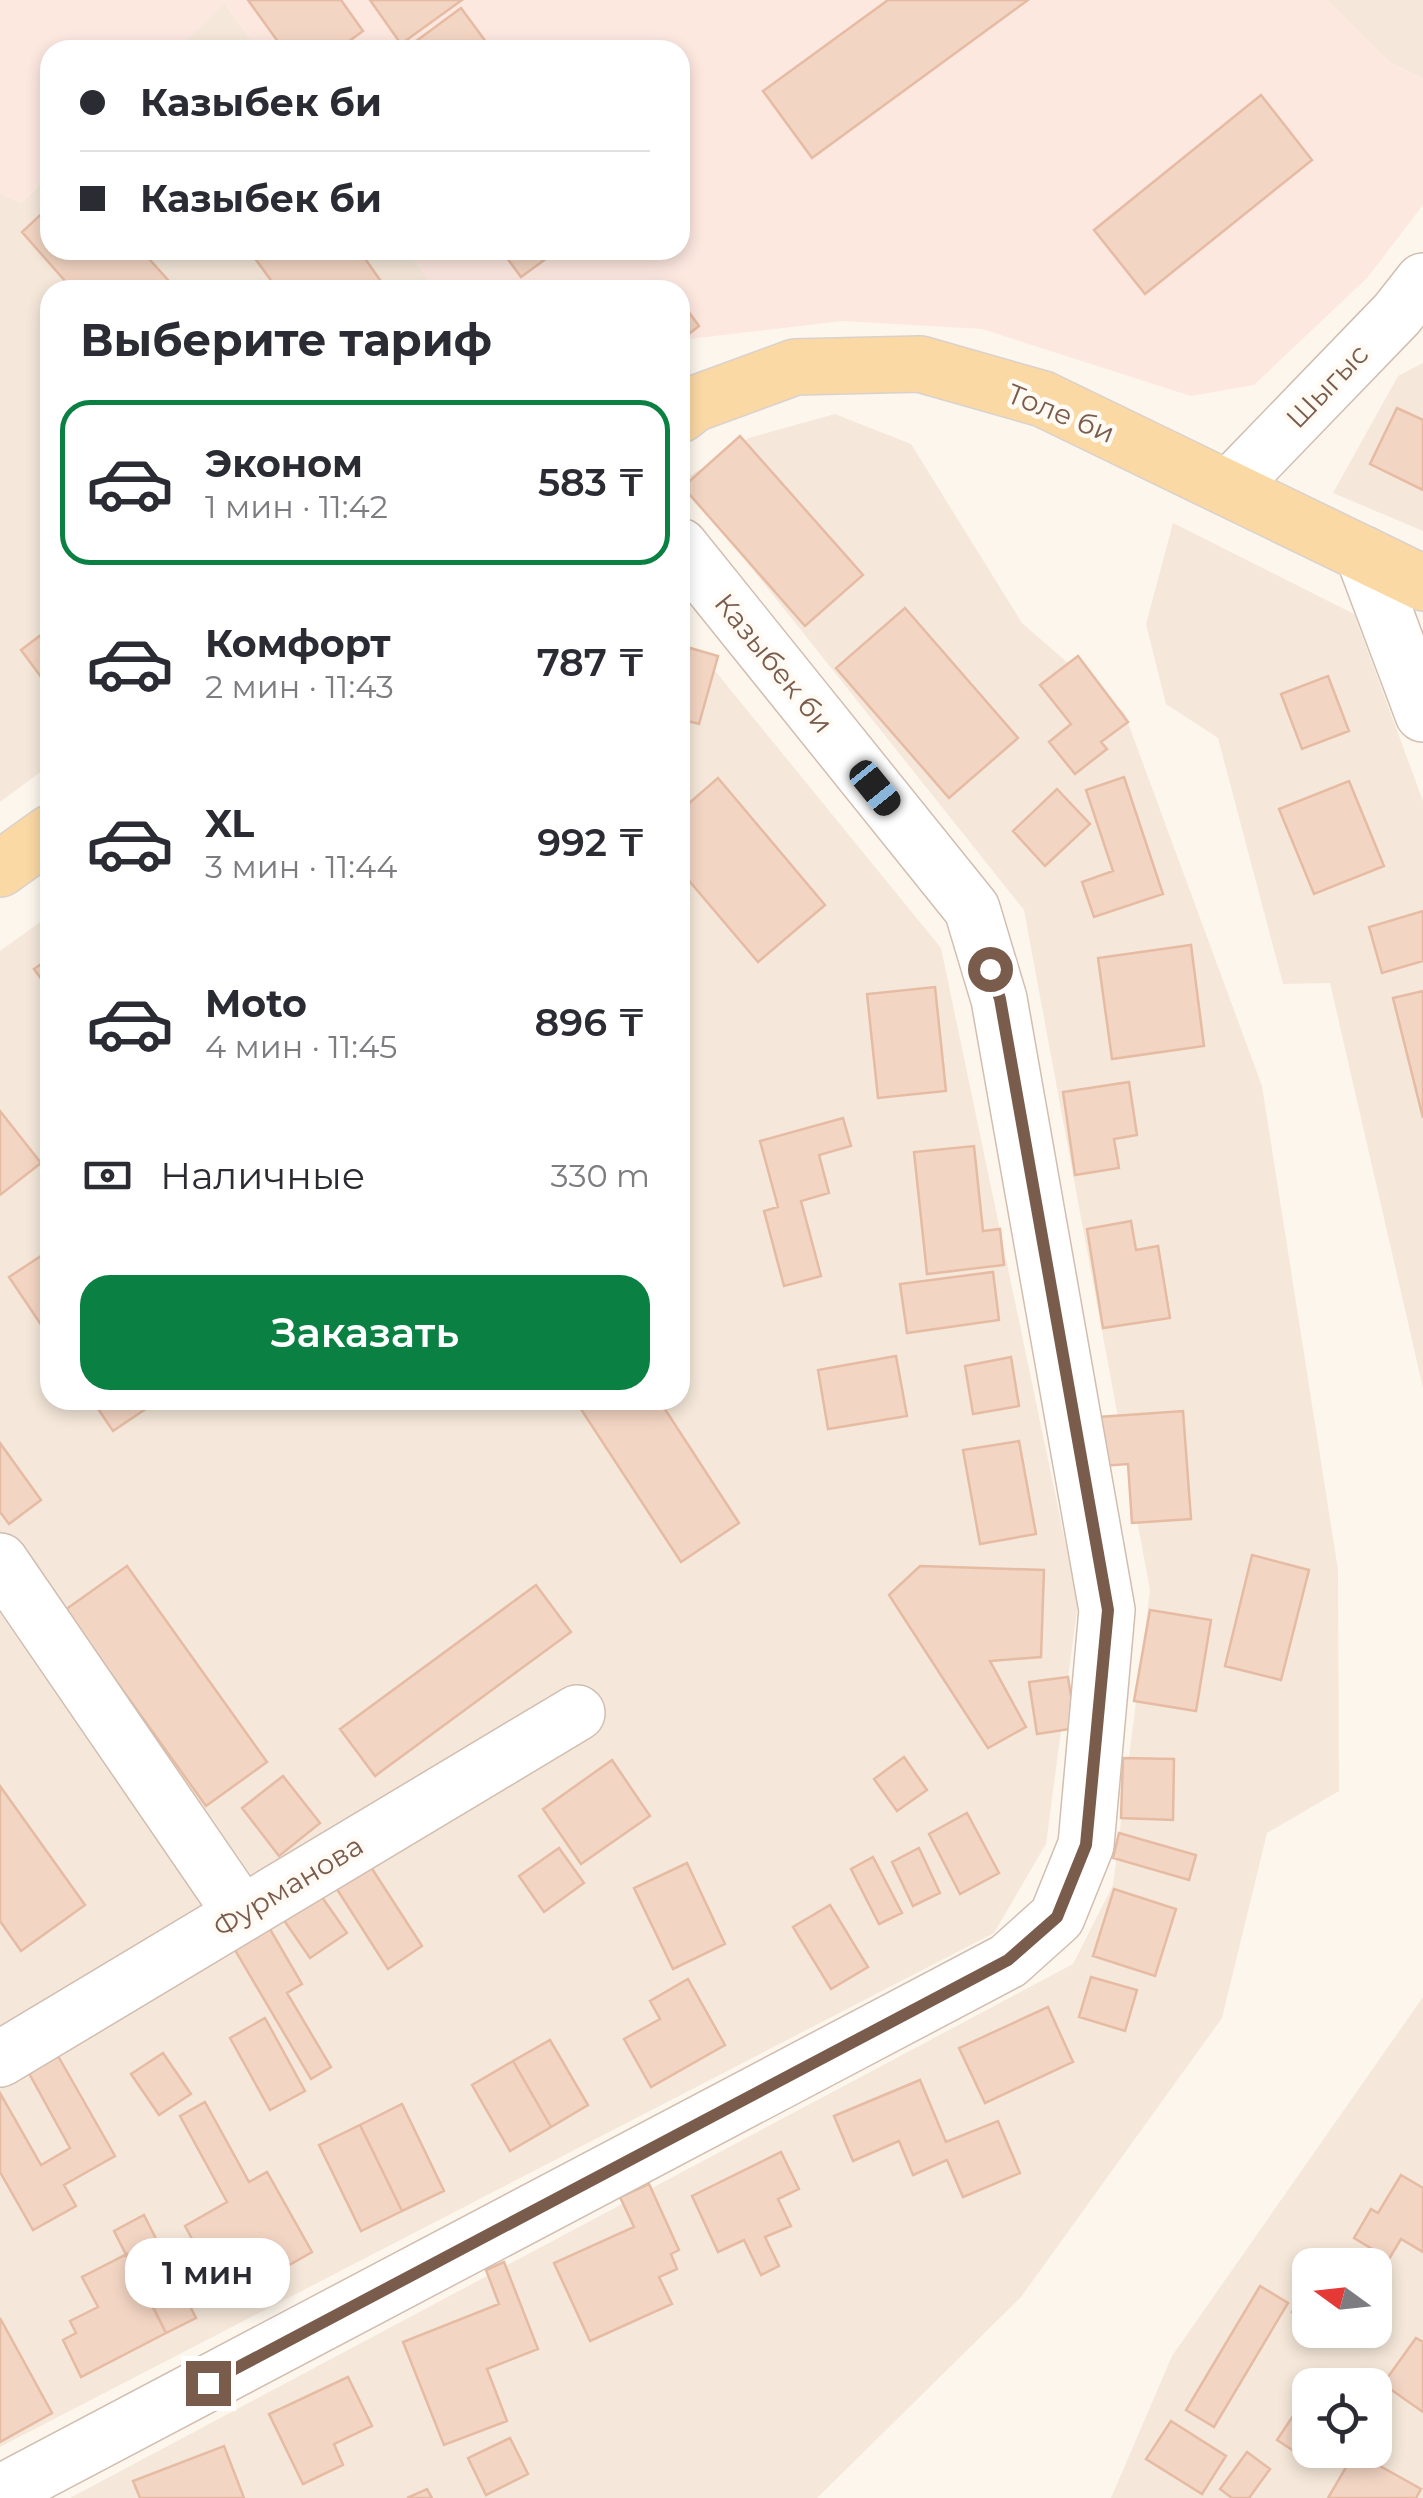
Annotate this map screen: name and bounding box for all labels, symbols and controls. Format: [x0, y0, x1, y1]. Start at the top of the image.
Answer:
text: Казыбек би [140, 79, 382, 126]
text: Казыбек би [140, 175, 382, 222]
text: Выберите тариф [80, 312, 492, 367]
street label: Шыгыс [1279, 337, 1375, 435]
street label: Толе би [1002, 376, 1120, 450]
icon: car [85, 438, 175, 528]
text: Эконом [205, 440, 363, 487]
text: 583 ₸ [538, 459, 645, 506]
text: 1 мин · 11:42 [205, 487, 388, 526]
street label: Казыбек би [707, 586, 841, 740]
icon: car [85, 618, 175, 708]
text: Комфорт [205, 620, 391, 667]
text: 787 ₸ [537, 639, 645, 686]
text: 2 мин · 11:43 [205, 667, 394, 706]
car [844, 755, 906, 821]
icon: car [85, 798, 175, 888]
text: XL [205, 800, 254, 847]
text: 992 ₸ [537, 819, 645, 866]
text: 3 мин · 11:44 [205, 847, 397, 886]
route start [968, 947, 1013, 992]
icon: car [85, 978, 175, 1068]
text: Moto [205, 980, 307, 1027]
text: 896 ₸ [535, 999, 645, 1046]
text: 4 мин · 11:45 [205, 1027, 397, 1066]
icon: cash [80, 1148, 135, 1203]
text: Наличные [160, 1152, 365, 1199]
text: 330 m [551, 1156, 650, 1195]
button: Заказать [80, 1275, 650, 1390]
street label: Фурманова [207, 1828, 369, 1944]
callout: 1 мин [126, 2238, 290, 2308]
north arrow [1292, 2248, 1392, 2348]
map controls [1292, 2248, 1392, 2468]
text: 1 мин [162, 2253, 253, 2292]
route end [186, 2361, 231, 2406]
button: locate [1292, 2368, 1392, 2468]

